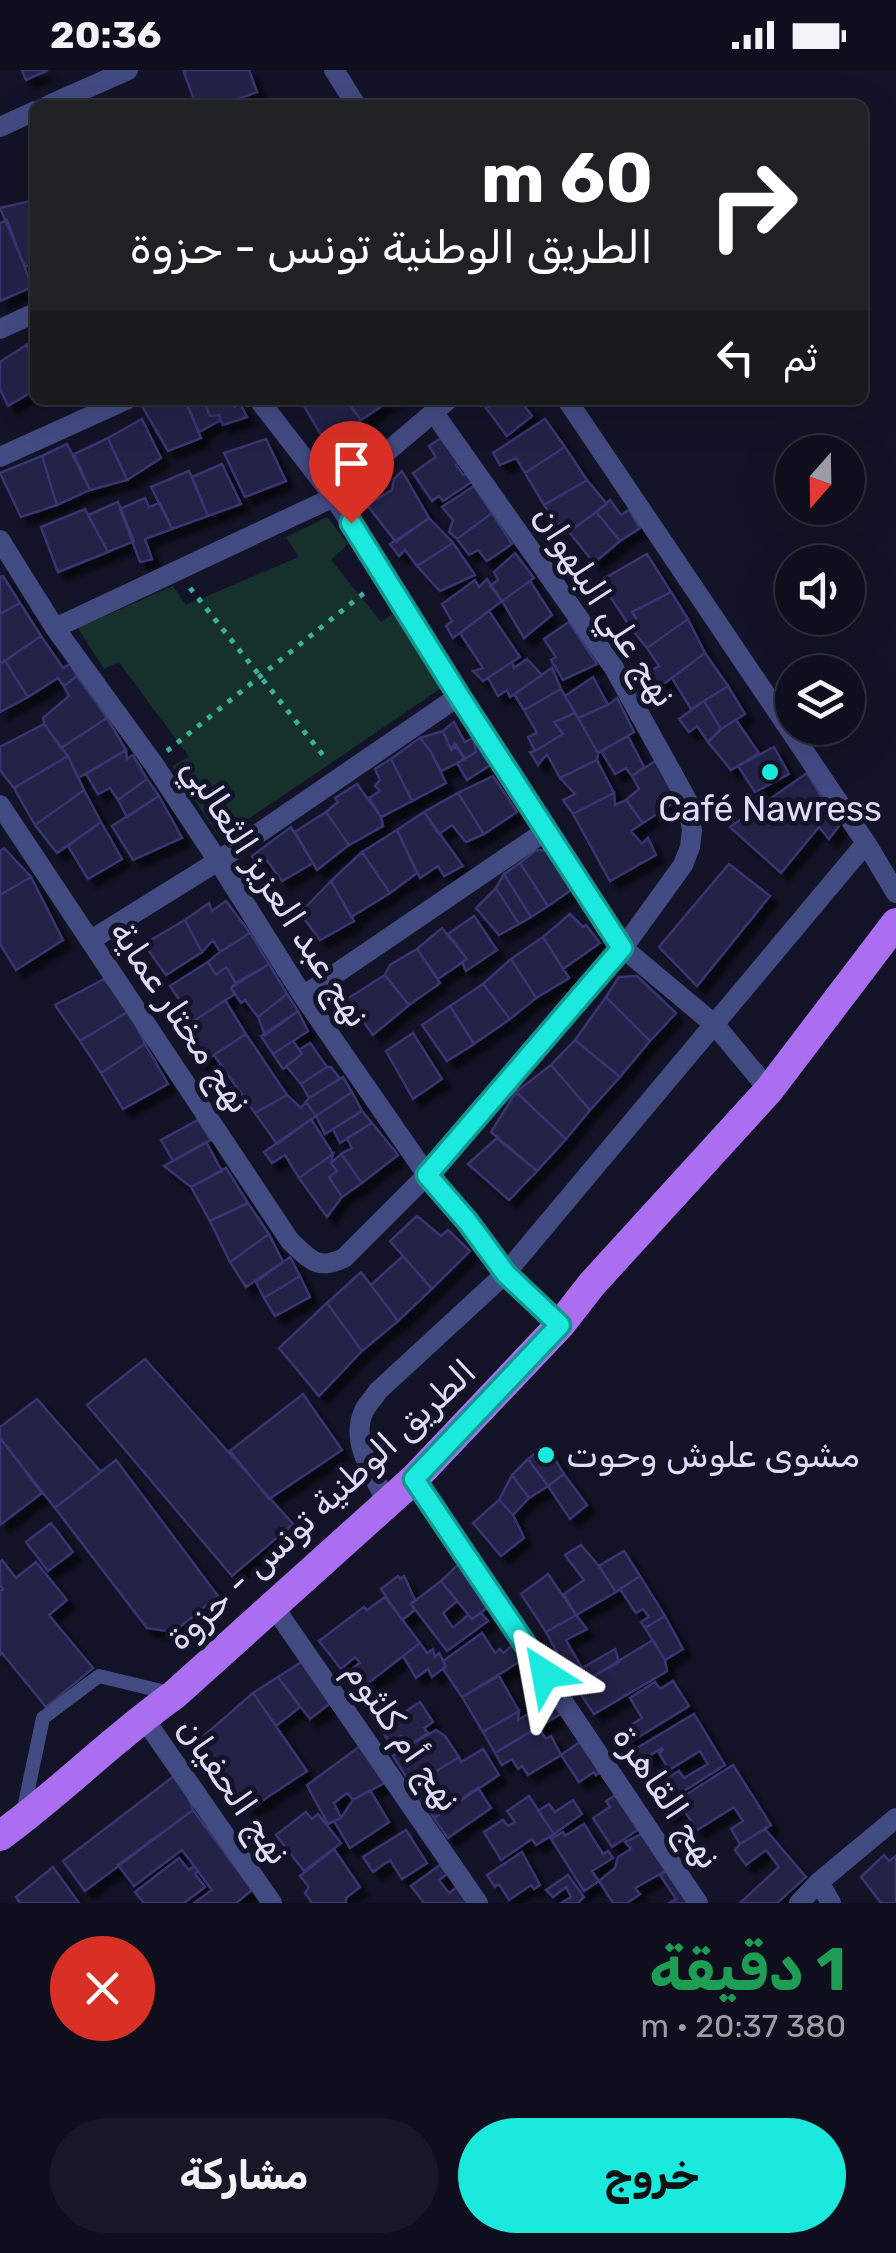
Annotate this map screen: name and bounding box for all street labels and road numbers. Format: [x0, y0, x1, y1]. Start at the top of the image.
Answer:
street label: نهج علي البلهوان [520, 497, 686, 717]
street label: نهج عبد العزيز الثعالبي [169, 749, 379, 1038]
street label: نهج مختار عماية [98, 913, 261, 1124]
street label: الطريق الوطنية تونس - حزوة [158, 1351, 484, 1659]
street label: نهج أم كلثوم [333, 1653, 470, 1822]
street label: نهج الحفيان [165, 1709, 300, 1875]
street label: نهج القاهرة [600, 1717, 730, 1879]

